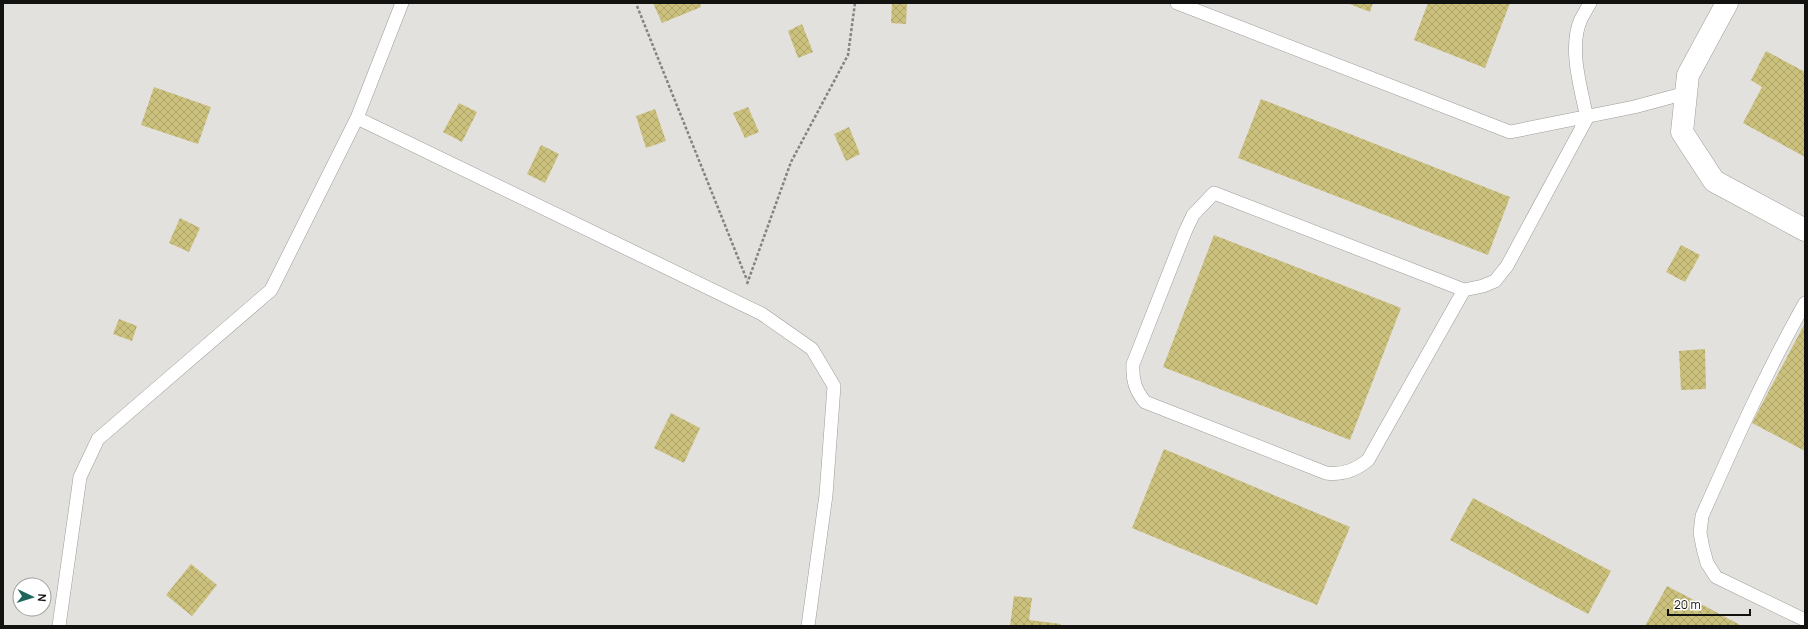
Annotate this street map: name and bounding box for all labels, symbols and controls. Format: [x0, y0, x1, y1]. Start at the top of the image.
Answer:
north arrow [12, 577, 52, 617]
scale bar [1668, 591, 1750, 617]
text: N [35, 593, 50, 602]
text: 20 m [1674, 596, 1701, 613]

